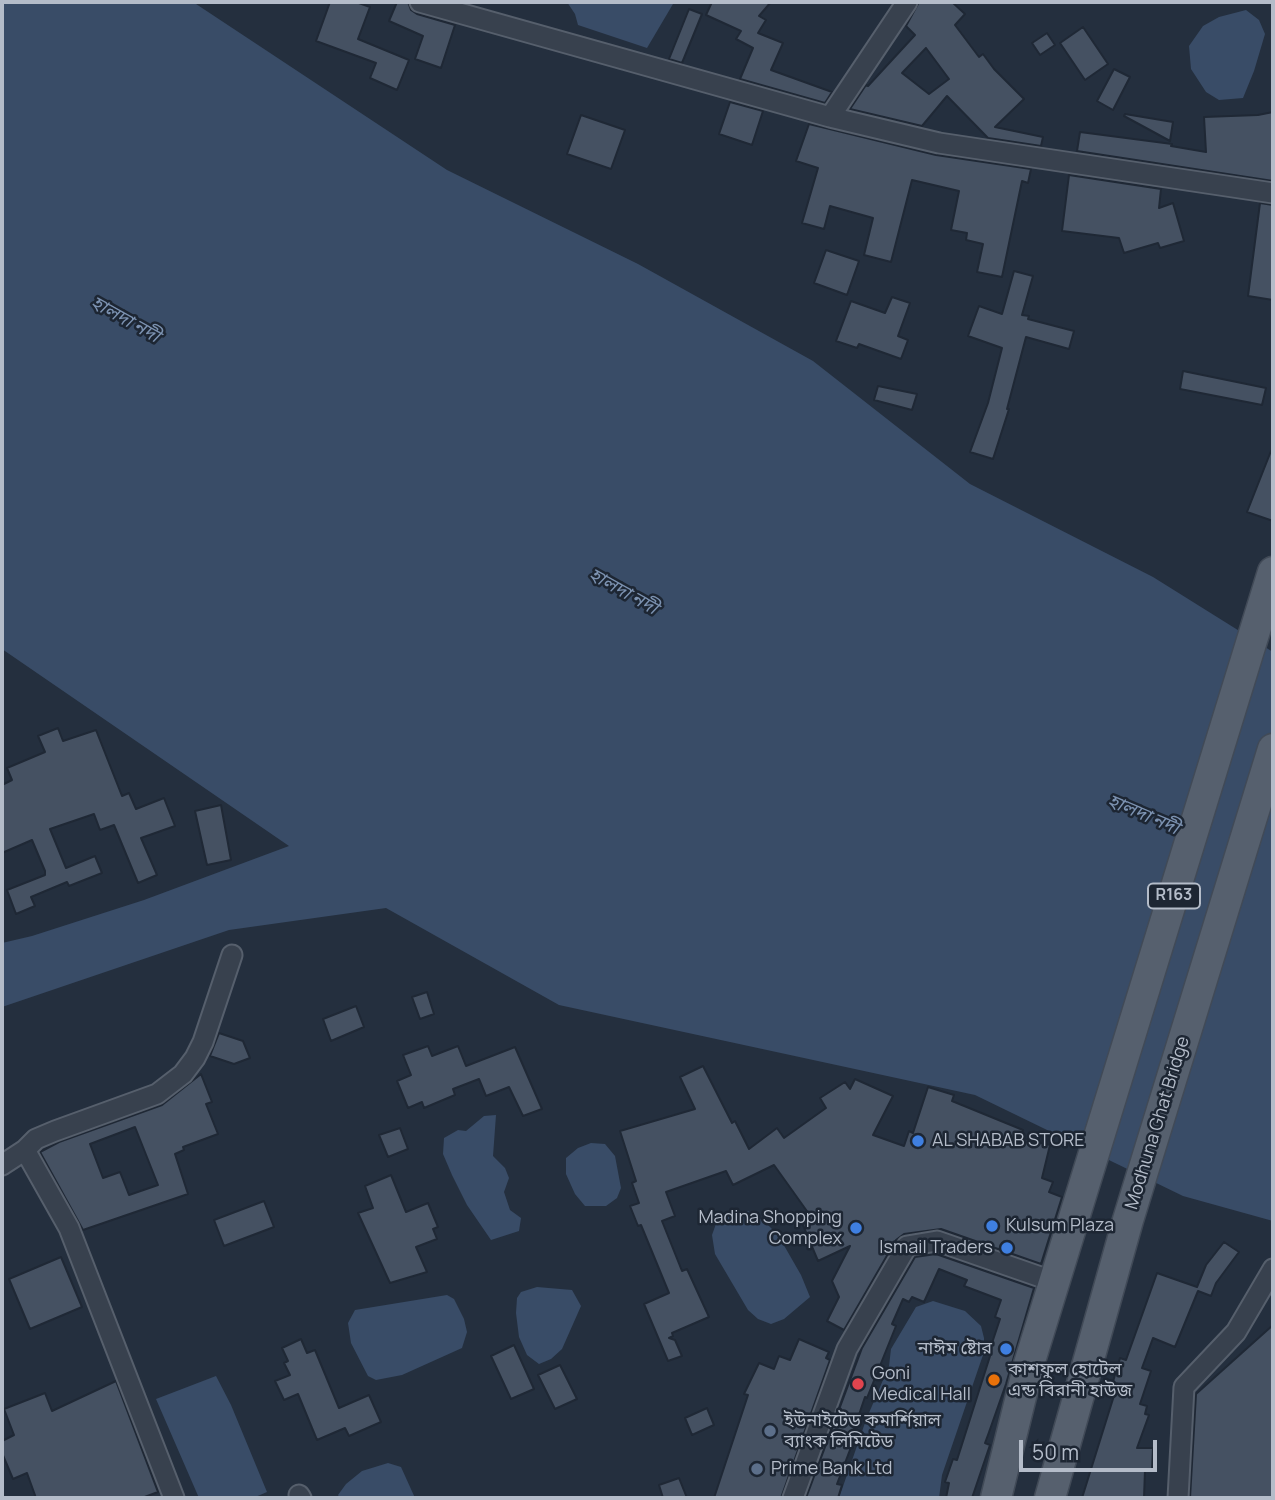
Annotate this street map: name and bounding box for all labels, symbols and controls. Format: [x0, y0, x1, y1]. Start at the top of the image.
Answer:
water label: হালদা নদী [86, 292, 164, 348]
water label: হালদা নদী [584, 564, 662, 620]
water label: হালদা নদী [1104, 790, 1182, 840]
road number: R163 [1148, 884, 1200, 908]
street label: Modhuna Ghat Bridge [1121, 1034, 1195, 1212]
place label: AL SHABAB STORE [932, 1130, 1085, 1152]
marker: AL SHABAB STORE [910, 1133, 926, 1149]
place label: Madina Shopping Complex [698, 1207, 842, 1250]
place label: Kulsum Plaza [1006, 1215, 1114, 1237]
marker: Kulsum Plaza [984, 1218, 1000, 1234]
marker: Madina Shopping Complex [848, 1220, 864, 1236]
place label: Ismail Traders [879, 1237, 993, 1259]
marker: Ismail Traders [999, 1240, 1015, 1256]
place label: নাঈম ষ্টোর [918, 1338, 992, 1360]
marker: নাঈম ষ্টোর [998, 1341, 1014, 1357]
place label: কাশফুল হোটেল এন্ড বিরানী হাউজ [1008, 1359, 1132, 1402]
place label: Goni Medical Hall [872, 1363, 971, 1406]
marker: কাশফুল হোটেল এন্ড বিরানী হাউজ [986, 1372, 1002, 1388]
marker: Goni Medical Hall [850, 1376, 866, 1392]
place label: ইউনাইটেড কমার্শিয়াল ব্যাংক লিমিটেড [784, 1410, 941, 1452]
marker: ইউনাইটেড কমার্শিয়াল ব্যাংক লিমিটেড [762, 1423, 778, 1439]
scale bar [1023, 1426, 1161, 1470]
text: 50 m [1032, 1438, 1079, 1466]
place label: Prime Bank Ltd [771, 1458, 892, 1480]
marker: Prime Bank Ltd [749, 1461, 765, 1477]

